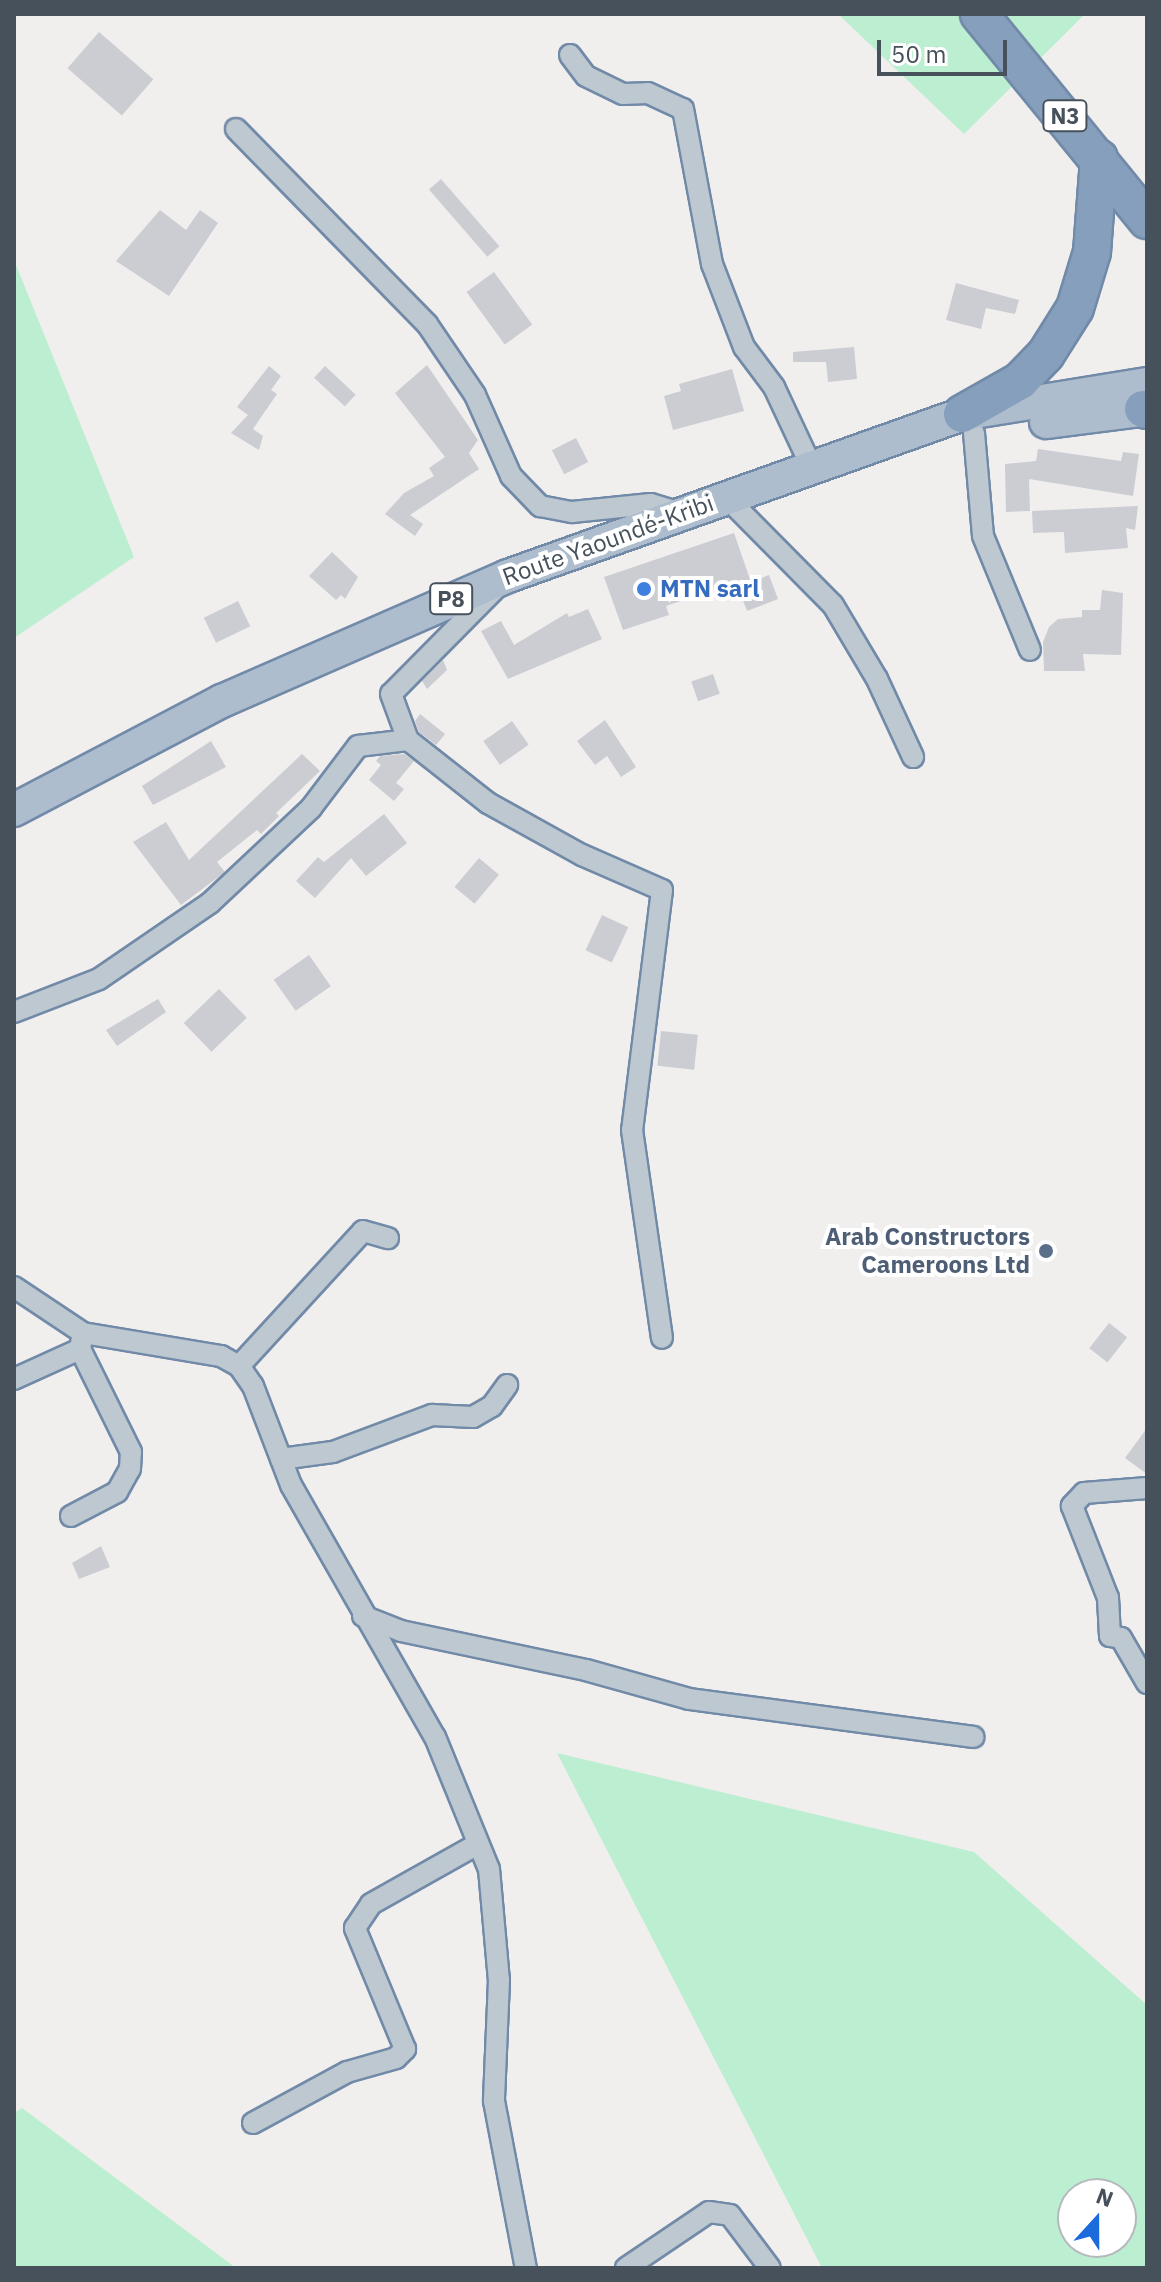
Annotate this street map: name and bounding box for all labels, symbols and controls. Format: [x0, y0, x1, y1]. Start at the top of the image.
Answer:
scale bar [881, 24, 1011, 74]
text: 50 m [891, 38, 946, 70]
road number: N3 [1041, 98, 1089, 134]
street label: Route Yaoundé-Kribi [499, 488, 717, 592]
place label: MTN sarl [660, 575, 759, 603]
marker: MTN sarl [635, 580, 653, 598]
road number: P8 [429, 581, 473, 617]
place label: Arab Constructors Cameroons Ltd [825, 1223, 1030, 1279]
marker: Arab Constructors Cameroons Ltd [1037, 1242, 1055, 1260]
north arrow [1057, 2178, 1137, 2258]
text: N [1092, 2181, 1118, 2213]

